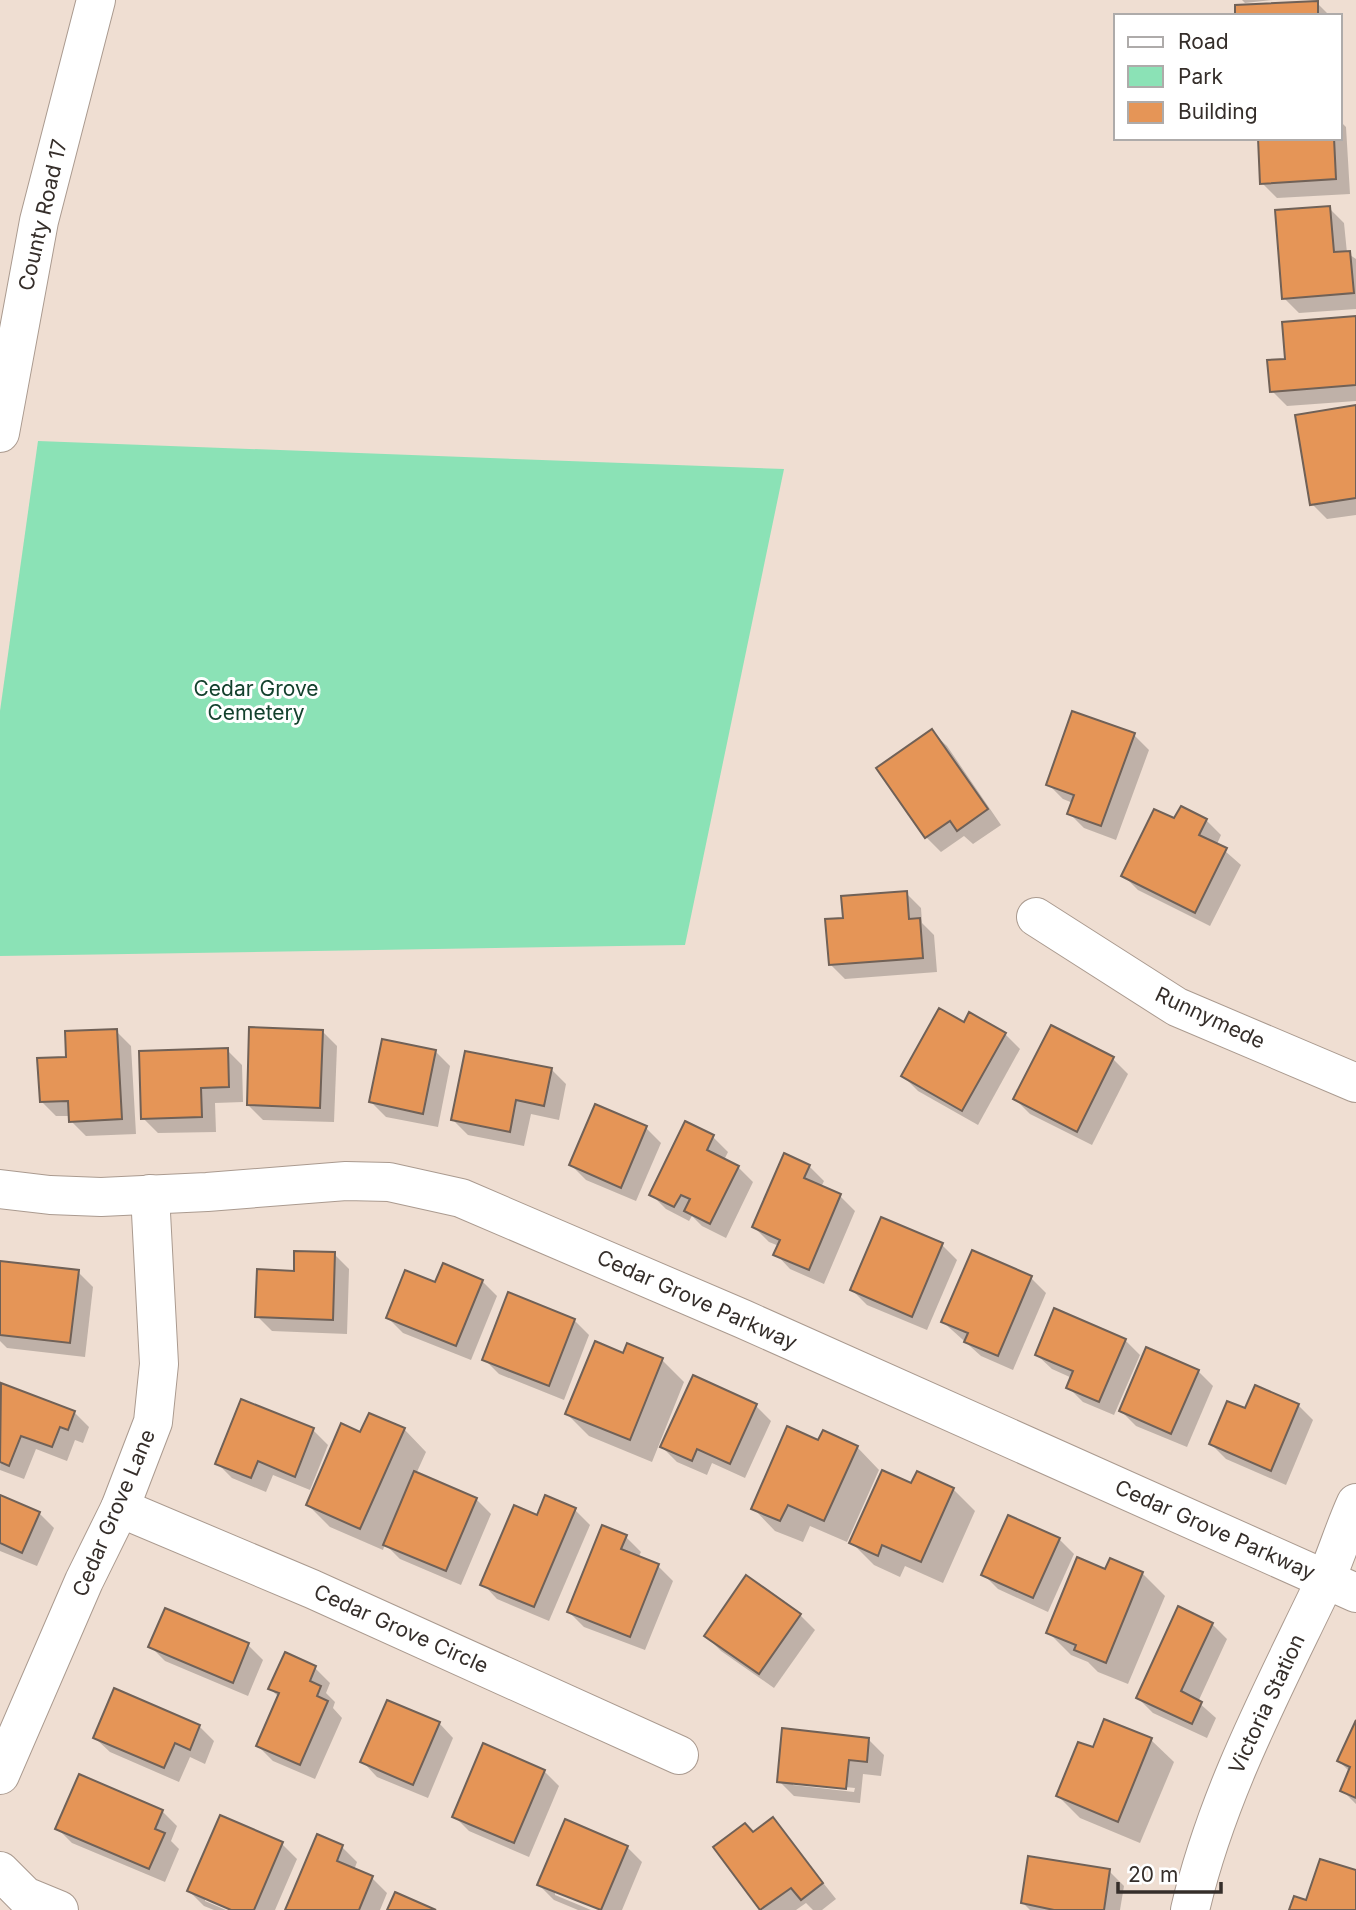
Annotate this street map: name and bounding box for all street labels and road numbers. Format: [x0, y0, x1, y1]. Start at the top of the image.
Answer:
street label: County Road 17 [13, 137, 72, 293]
street label: Runnymede [1151, 981, 1269, 1054]
street label: Cedar Grove Parkway [593, 1244, 801, 1355]
street label: Cedar Grove Lane [67, 1425, 160, 1600]
street label: Cedar Grove Parkway [1111, 1474, 1319, 1585]
street label: Cedar Grove Circle [310, 1579, 492, 1678]
street label: Victoria Station [1223, 1630, 1310, 1778]

